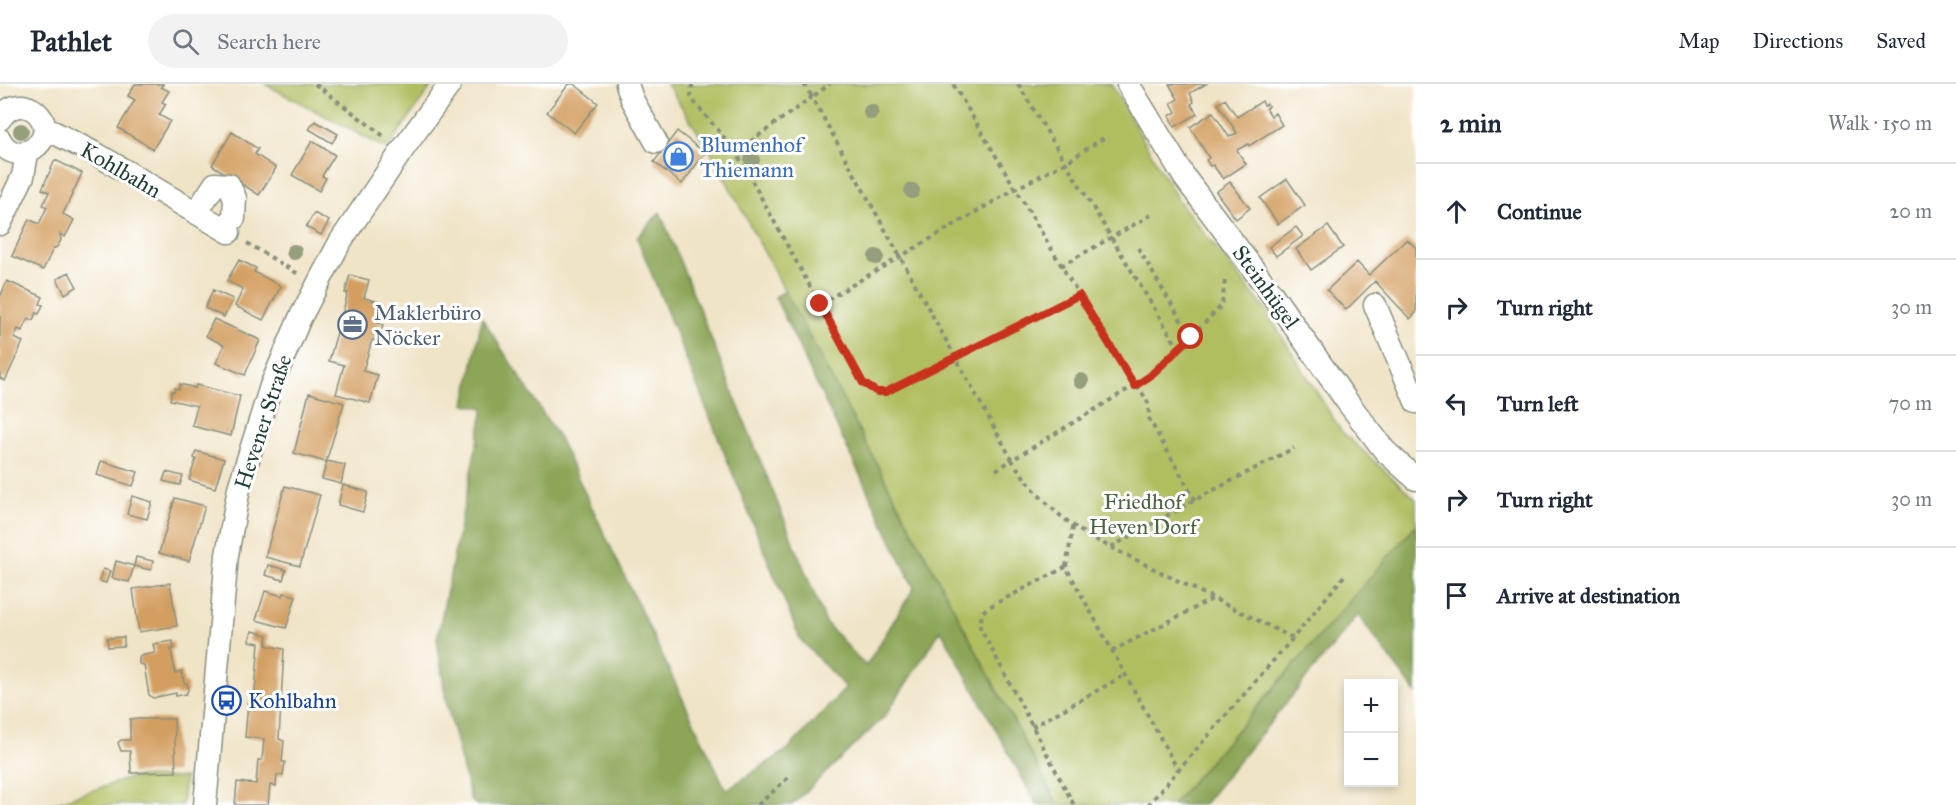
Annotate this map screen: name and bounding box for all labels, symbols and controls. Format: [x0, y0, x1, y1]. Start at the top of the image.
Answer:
search box [148, 14, 568, 68]
text: Pathlet [30, 24, 112, 59]
icon: search [169, 25, 202, 58]
text: Search here [217, 28, 321, 55]
text: Map [1679, 28, 1720, 54]
text: Directions [1753, 28, 1843, 54]
text: Saved [1876, 28, 1926, 54]
text: 2 min [1440, 107, 1501, 139]
text: Walk · 150 m [1828, 111, 1932, 135]
place label: Blumenhof Thiemann [700, 131, 806, 183]
street label: Kohlbahn [76, 136, 166, 204]
shop icon: Blumenhof Thiemann [663, 141, 695, 173]
icon: ahead [1440, 195, 1473, 228]
text: Continue [1497, 198, 1582, 225]
text: 20 m [1889, 199, 1932, 223]
street label: Steinhügel [1227, 240, 1305, 334]
route end [806, 290, 832, 316]
icon: right [1440, 291, 1473, 324]
text: Turn right [1497, 294, 1593, 321]
text: 30 m [1891, 295, 1932, 319]
place label: Maklerbüro Nöcker [374, 299, 481, 351]
office icon: Maklerbüro Nöcker [337, 309, 369, 341]
route start [1177, 323, 1203, 349]
street label: Hevener Straße [229, 351, 297, 493]
icon: left [1440, 387, 1473, 420]
text: Turn left [1497, 390, 1579, 417]
text: 70 m [1889, 391, 1932, 415]
icon: right [1440, 483, 1473, 516]
text: Turn right [1497, 486, 1593, 513]
text: 30 m [1891, 487, 1932, 511]
park label: Friedhof Heven Dorf [1089, 488, 1201, 540]
icon: arrive [1440, 579, 1473, 612]
text: Arrive at destination [1497, 582, 1680, 609]
map controls [1344, 679, 1398, 787]
button: + [1344, 679, 1398, 733]
bus stop icon: Kohlbahn [211, 684, 243, 716]
place label: Kohlbahn [248, 687, 337, 714]
button: − [1344, 733, 1398, 787]

